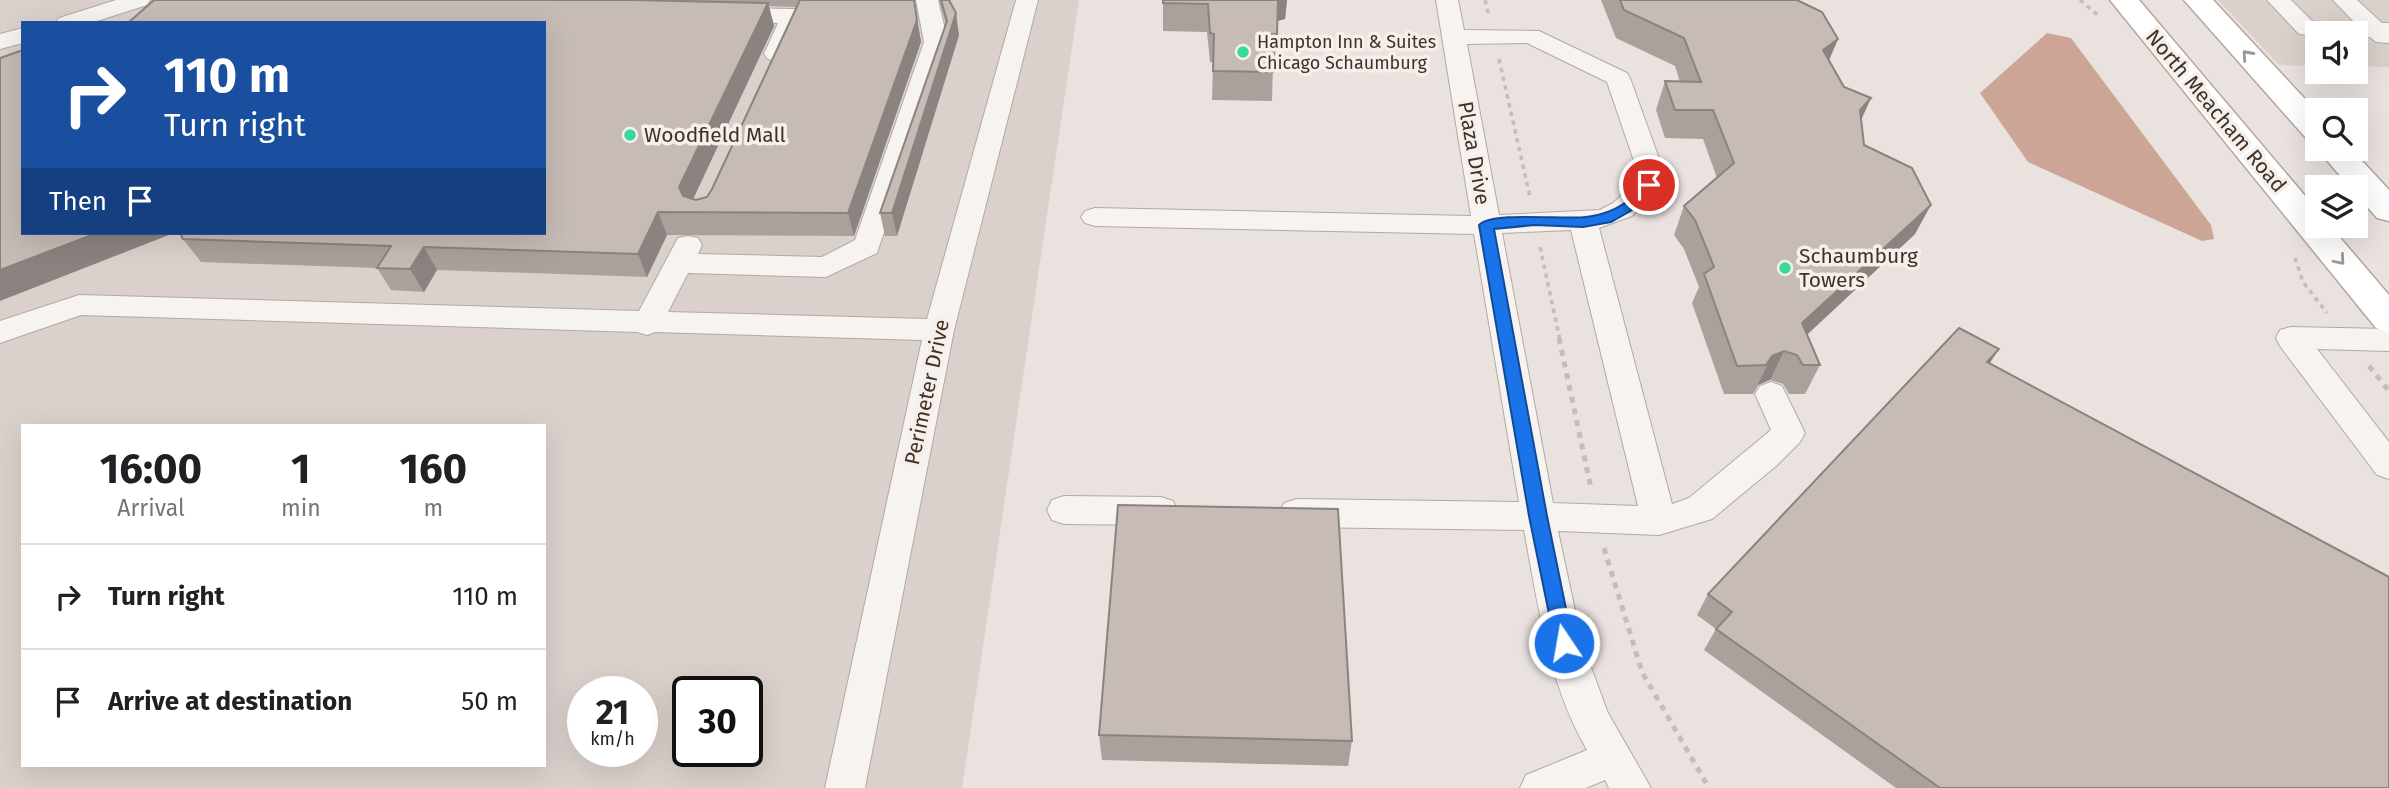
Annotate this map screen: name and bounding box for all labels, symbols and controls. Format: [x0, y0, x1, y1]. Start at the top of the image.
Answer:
map controls [2305, 21, 2368, 238]
button: sound [2305, 21, 2368, 84]
street label: North Meacham Road [2140, 24, 2292, 198]
place label: Hampton Inn & Suites Chicago Schaumburg [1257, 31, 1436, 74]
marker: Hampton Inn & Suites Chicago Schaumburg [1235, 44, 1251, 60]
text: 110 m [164, 46, 290, 105]
icon: right [49, 49, 140, 140]
one-way arrow [2243, 50, 2256, 63]
button: search [2305, 98, 2368, 161]
street label: Plaza Drive [1452, 99, 1496, 207]
text: Turn right [164, 106, 306, 144]
place label: Woodfield Mall [644, 122, 786, 148]
marker: Woodfield Mall [622, 127, 638, 143]
pin [1619, 155, 1679, 215]
icon: arrive [1630, 166, 1668, 204]
button: layers [2305, 175, 2368, 238]
icon: arrive [121, 182, 159, 220]
text: Then [49, 186, 107, 217]
place label: Schaumburg Towers [1799, 243, 1918, 293]
one-way arrow [2332, 251, 2344, 264]
marker: Schaumburg Towers [1777, 260, 1793, 276]
street label: Perimeter Drive [899, 317, 955, 467]
text: 16:00 [100, 444, 202, 494]
text: 1 [291, 444, 311, 494]
text: 160 [399, 444, 467, 494]
text: Arrival [117, 494, 185, 522]
text: min [281, 494, 321, 522]
text: m [423, 494, 443, 522]
icon: right [49, 578, 87, 616]
text: Turn right [108, 581, 225, 612]
text: 110 m [452, 581, 518, 612]
position arrow [1527, 606, 1601, 680]
speed limit sign: 30 [672, 676, 763, 767]
icon: arrive [49, 683, 87, 721]
text: Arrive at destination [108, 686, 352, 717]
text: 50 m [461, 686, 518, 717]
text: 21 [596, 691, 629, 733]
text: km/h [590, 728, 635, 750]

